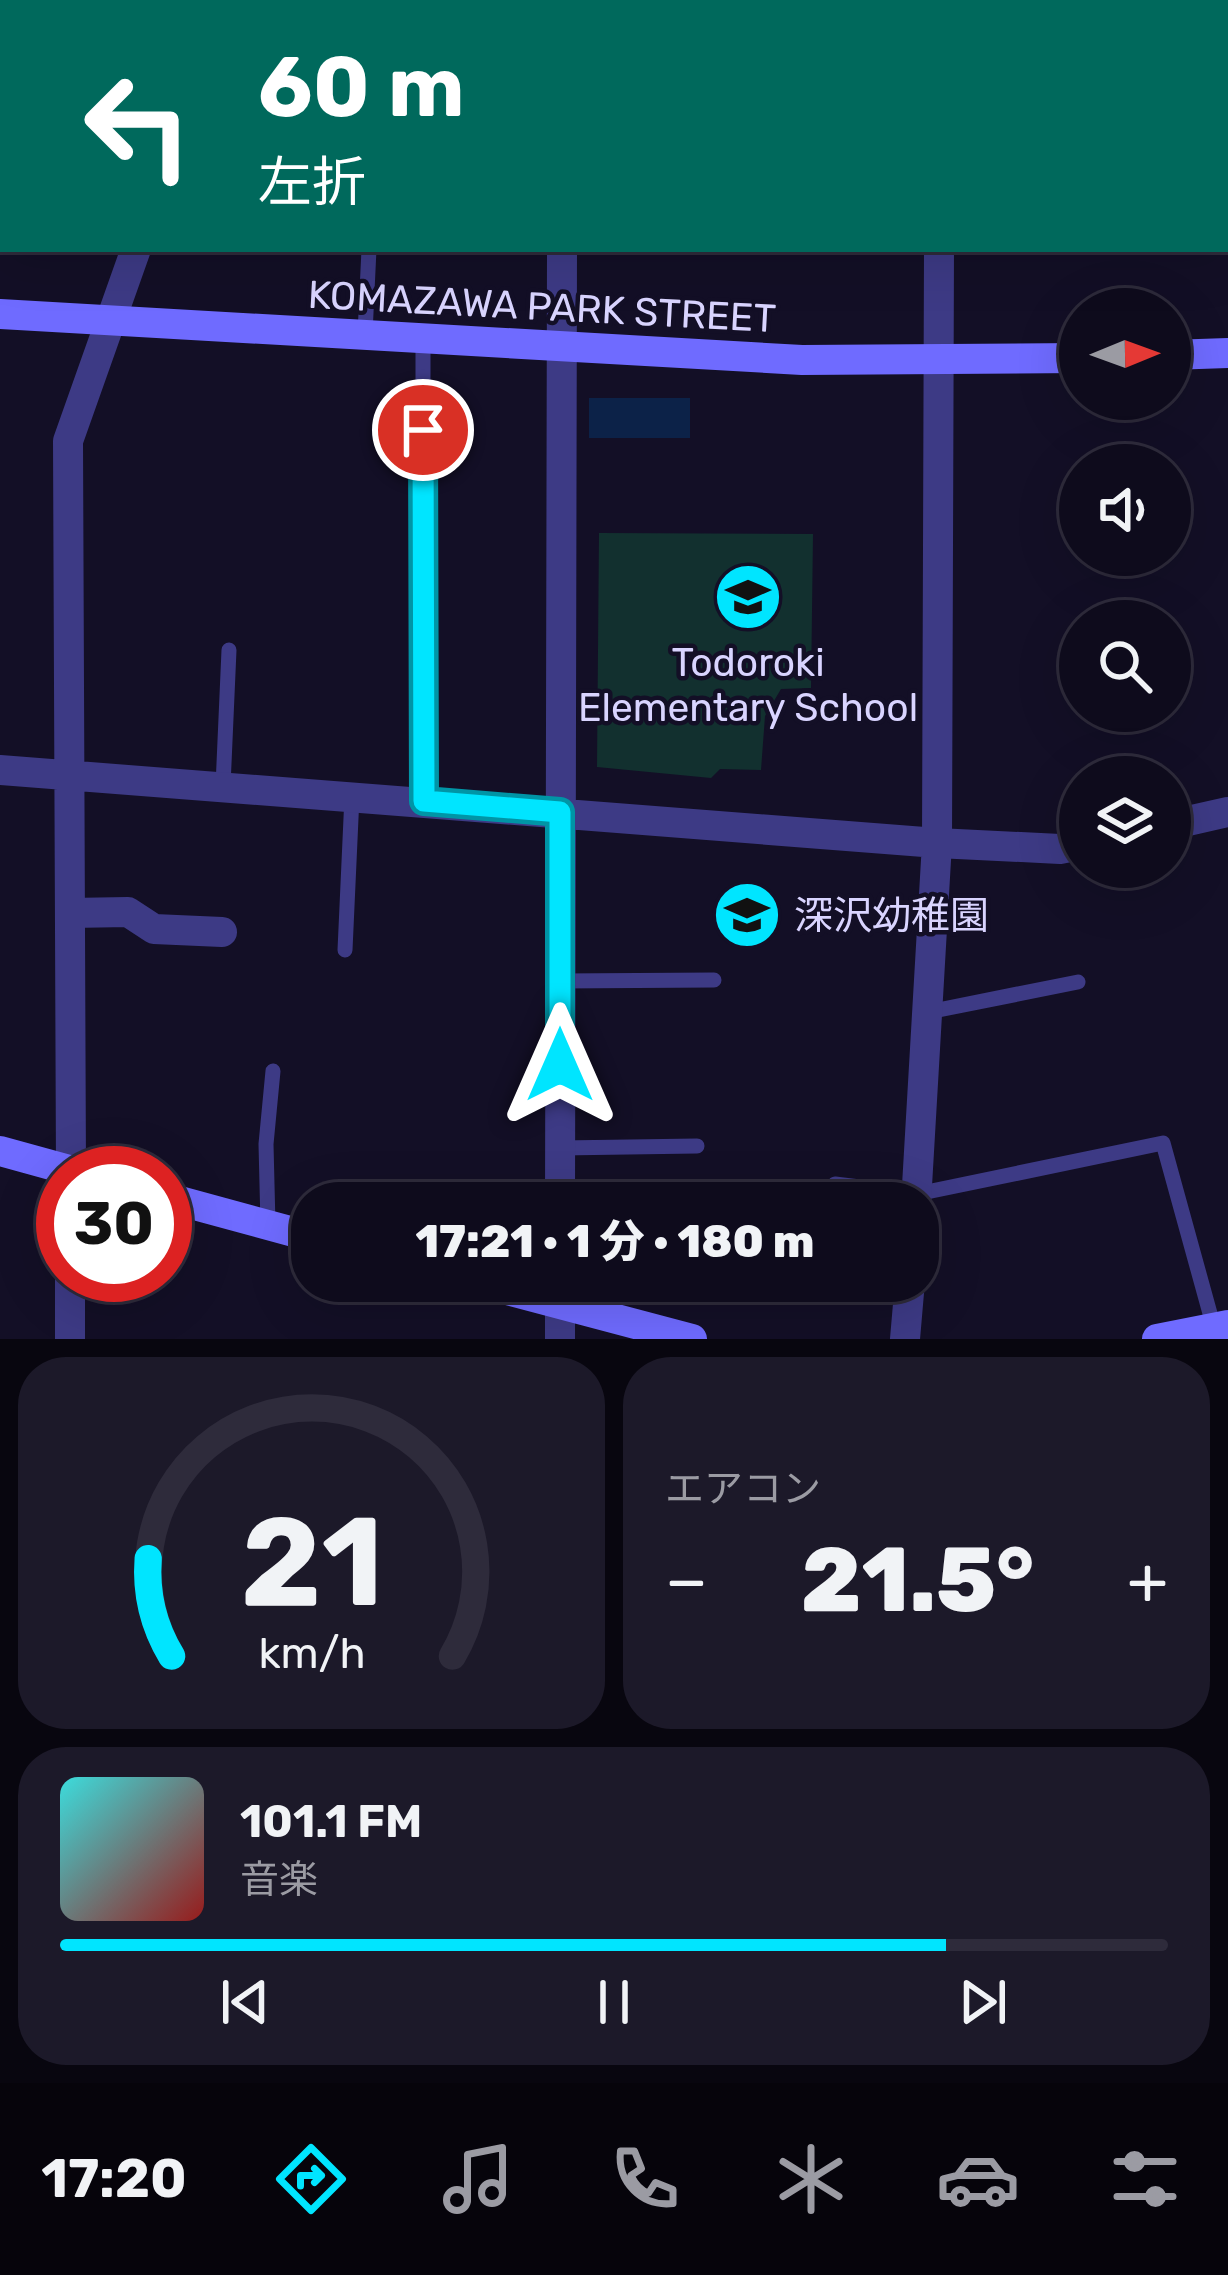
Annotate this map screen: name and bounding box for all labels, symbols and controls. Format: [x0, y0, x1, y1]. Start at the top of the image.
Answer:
text: 60 m [258, 37, 465, 137]
icon: left [60, 48, 216, 204]
text: 左折 [258, 151, 366, 215]
street label: KOMAZAWA PARK STREET [307, 272, 777, 342]
north arrow [1059, 288, 1191, 420]
map controls [1059, 288, 1191, 888]
pin [372, 379, 474, 481]
icon: arrive [390, 397, 456, 463]
button: sound [1059, 444, 1191, 576]
school or university icon: Todoroki Elementary School [713, 562, 783, 632]
button: search [1059, 600, 1191, 732]
place label: Todoroki Elementary School [578, 640, 918, 731]
button: layers [1059, 756, 1191, 888]
school or university icon: 深沢幼稚園 [712, 880, 782, 950]
place label: 深沢幼稚園 [794, 893, 989, 939]
position arrow [497, 1002, 623, 1128]
speed limit sign: 30 [36, 1146, 192, 1302]
text: 17:21 · 1 分 · 180 m [415, 1215, 815, 1268]
text: エアコン [665, 1466, 821, 1512]
text: 21 [240, 1488, 383, 1636]
text: 21.5° [801, 1527, 1034, 1634]
text: − [665, 1541, 708, 1620]
text: + [1127, 1541, 1168, 1620]
text: km/h [258, 1628, 365, 1679]
text: 101.1 FM [240, 1795, 422, 1848]
text: 音楽 [240, 1857, 318, 1903]
icon: previous [212, 1969, 278, 2035]
icon: pause [581, 1969, 647, 2035]
icon: next [950, 1969, 1016, 2035]
icon: directions [269, 2137, 353, 2221]
icon: music [436, 2137, 520, 2221]
icon: phone [603, 2137, 687, 2221]
icon: climate [769, 2137, 853, 2221]
icon: car [936, 2137, 1020, 2221]
icon: filters [1103, 2137, 1187, 2221]
text: 17:20 [41, 2147, 187, 2211]

